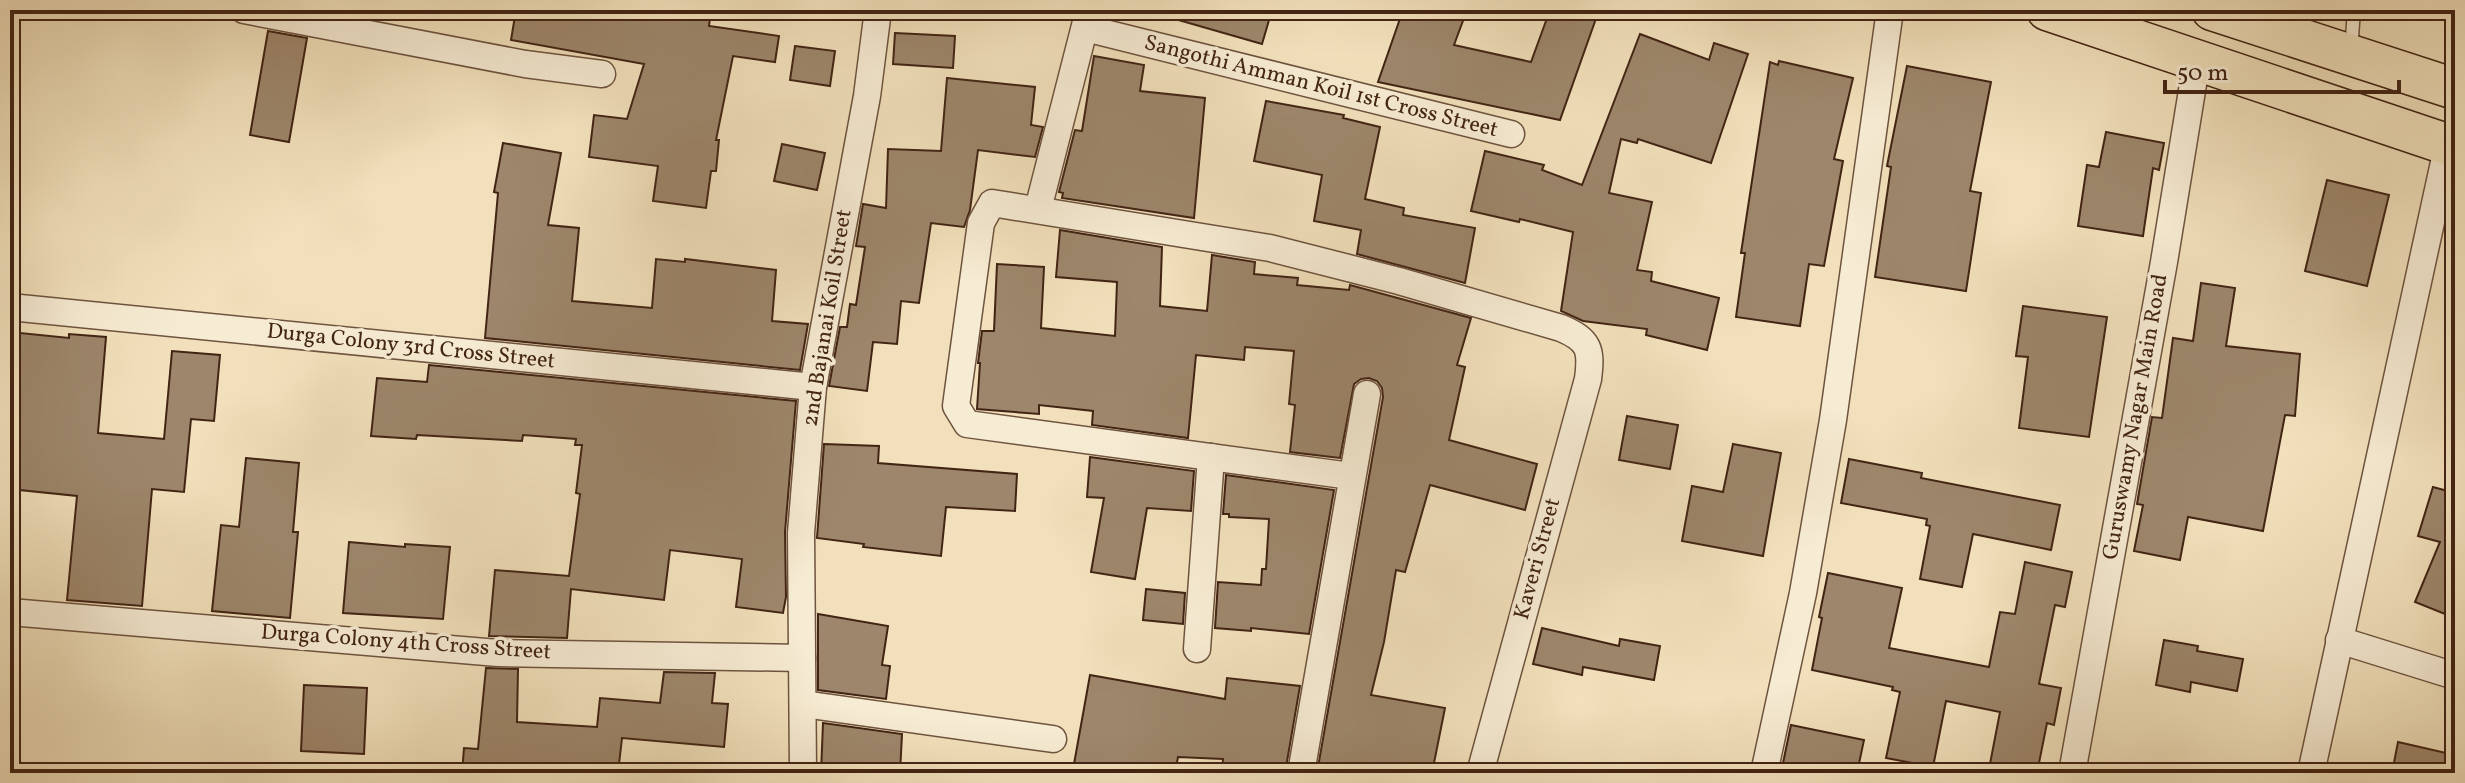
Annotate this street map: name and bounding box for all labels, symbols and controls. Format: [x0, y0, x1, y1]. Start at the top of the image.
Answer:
street label: Sangothi Amman Koil 1st Cross Street [1141, 28, 1501, 146]
scale bar [2165, 44, 2399, 94]
text: 50 m [2177, 57, 2229, 91]
street label: 2nd Bajanai Koil Street [796, 207, 861, 429]
street label: Guruswamy Nagar Main Road [2096, 272, 2176, 562]
street label: Durga Colony 3rd Cross Street [265, 316, 557, 378]
street label: Kaveri Street [1507, 494, 1569, 623]
street label: Durga Colony 4th Cross Street [260, 617, 552, 669]

